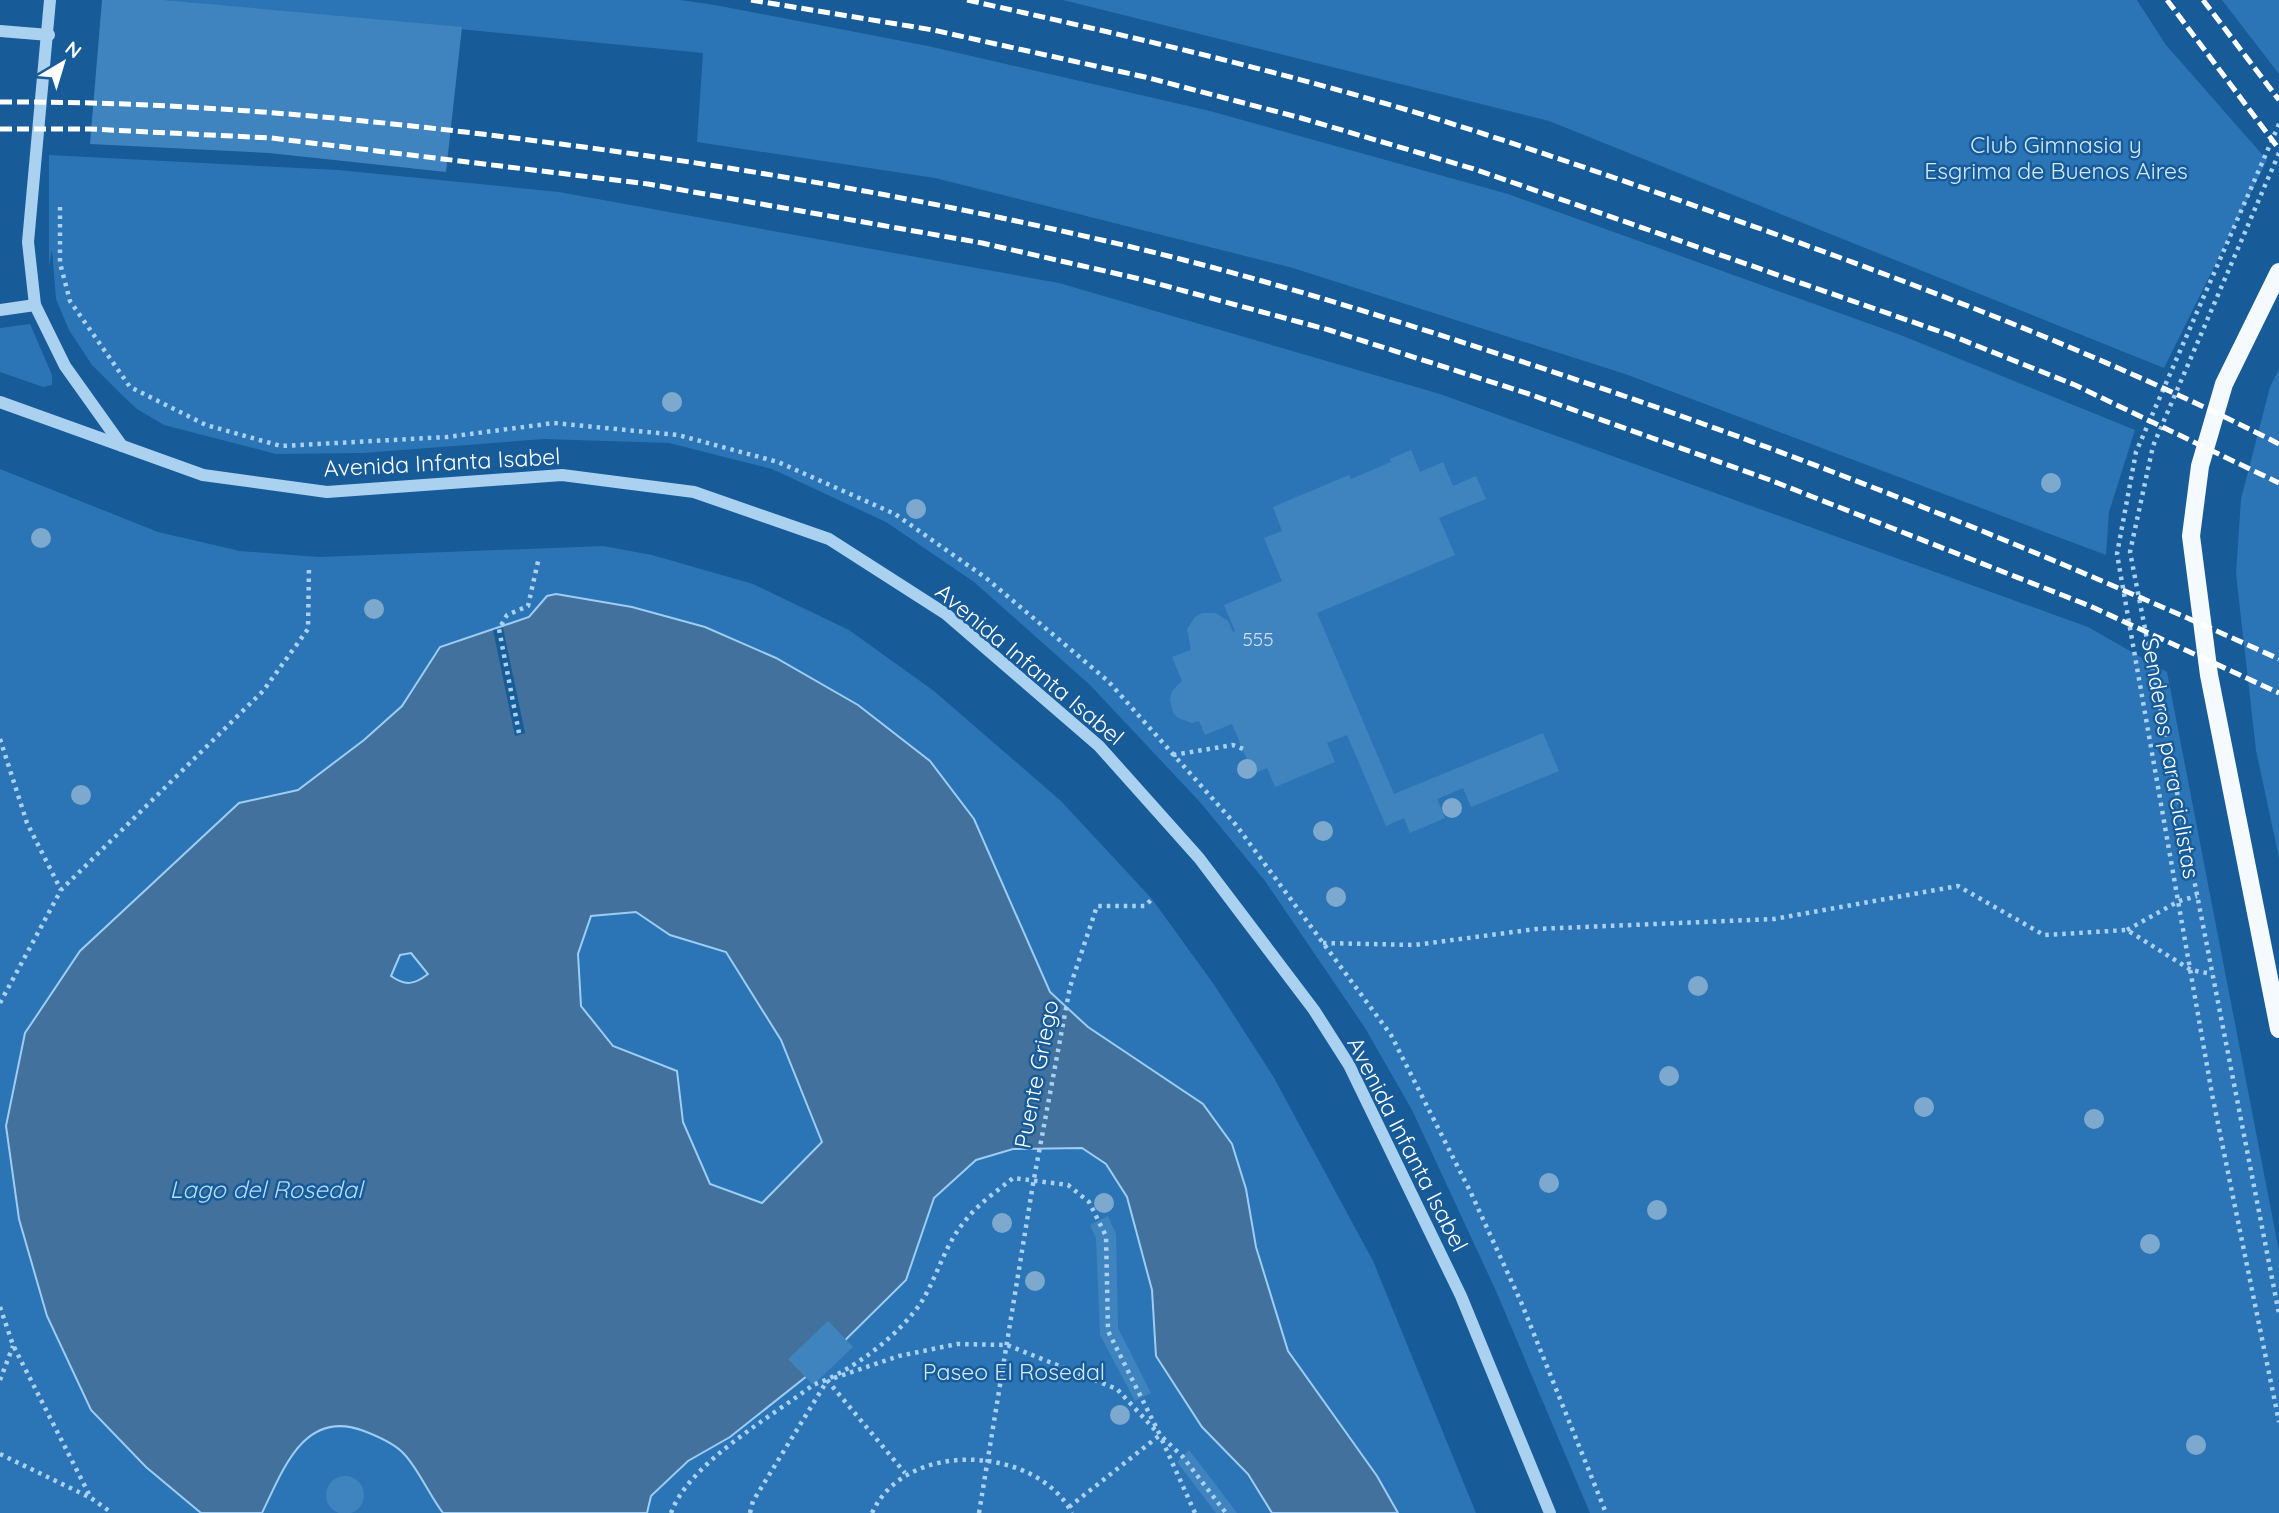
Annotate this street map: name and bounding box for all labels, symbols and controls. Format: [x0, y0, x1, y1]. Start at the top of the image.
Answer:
north arrow [28, 28, 98, 98]
text: N [61, 36, 86, 63]
park label: Club Gimnasia y Esgrima de Buenos Aires [1924, 130, 2188, 185]
street label: Avenida Infanta Isabel [323, 441, 561, 483]
street label: Avenida Infanta Isabel [930, 577, 1130, 751]
house number: 555 [1242, 627, 1274, 651]
street label: Senderos para ciclistas [2135, 635, 2207, 881]
street label: Puente Griego [1007, 997, 1065, 1151]
street label: Avenida Infanta Isabel [1341, 1032, 1475, 1256]
water label: Lago del Rosedal [170, 1174, 365, 1204]
park label: Paseo El Rosedal [923, 1357, 1105, 1386]

